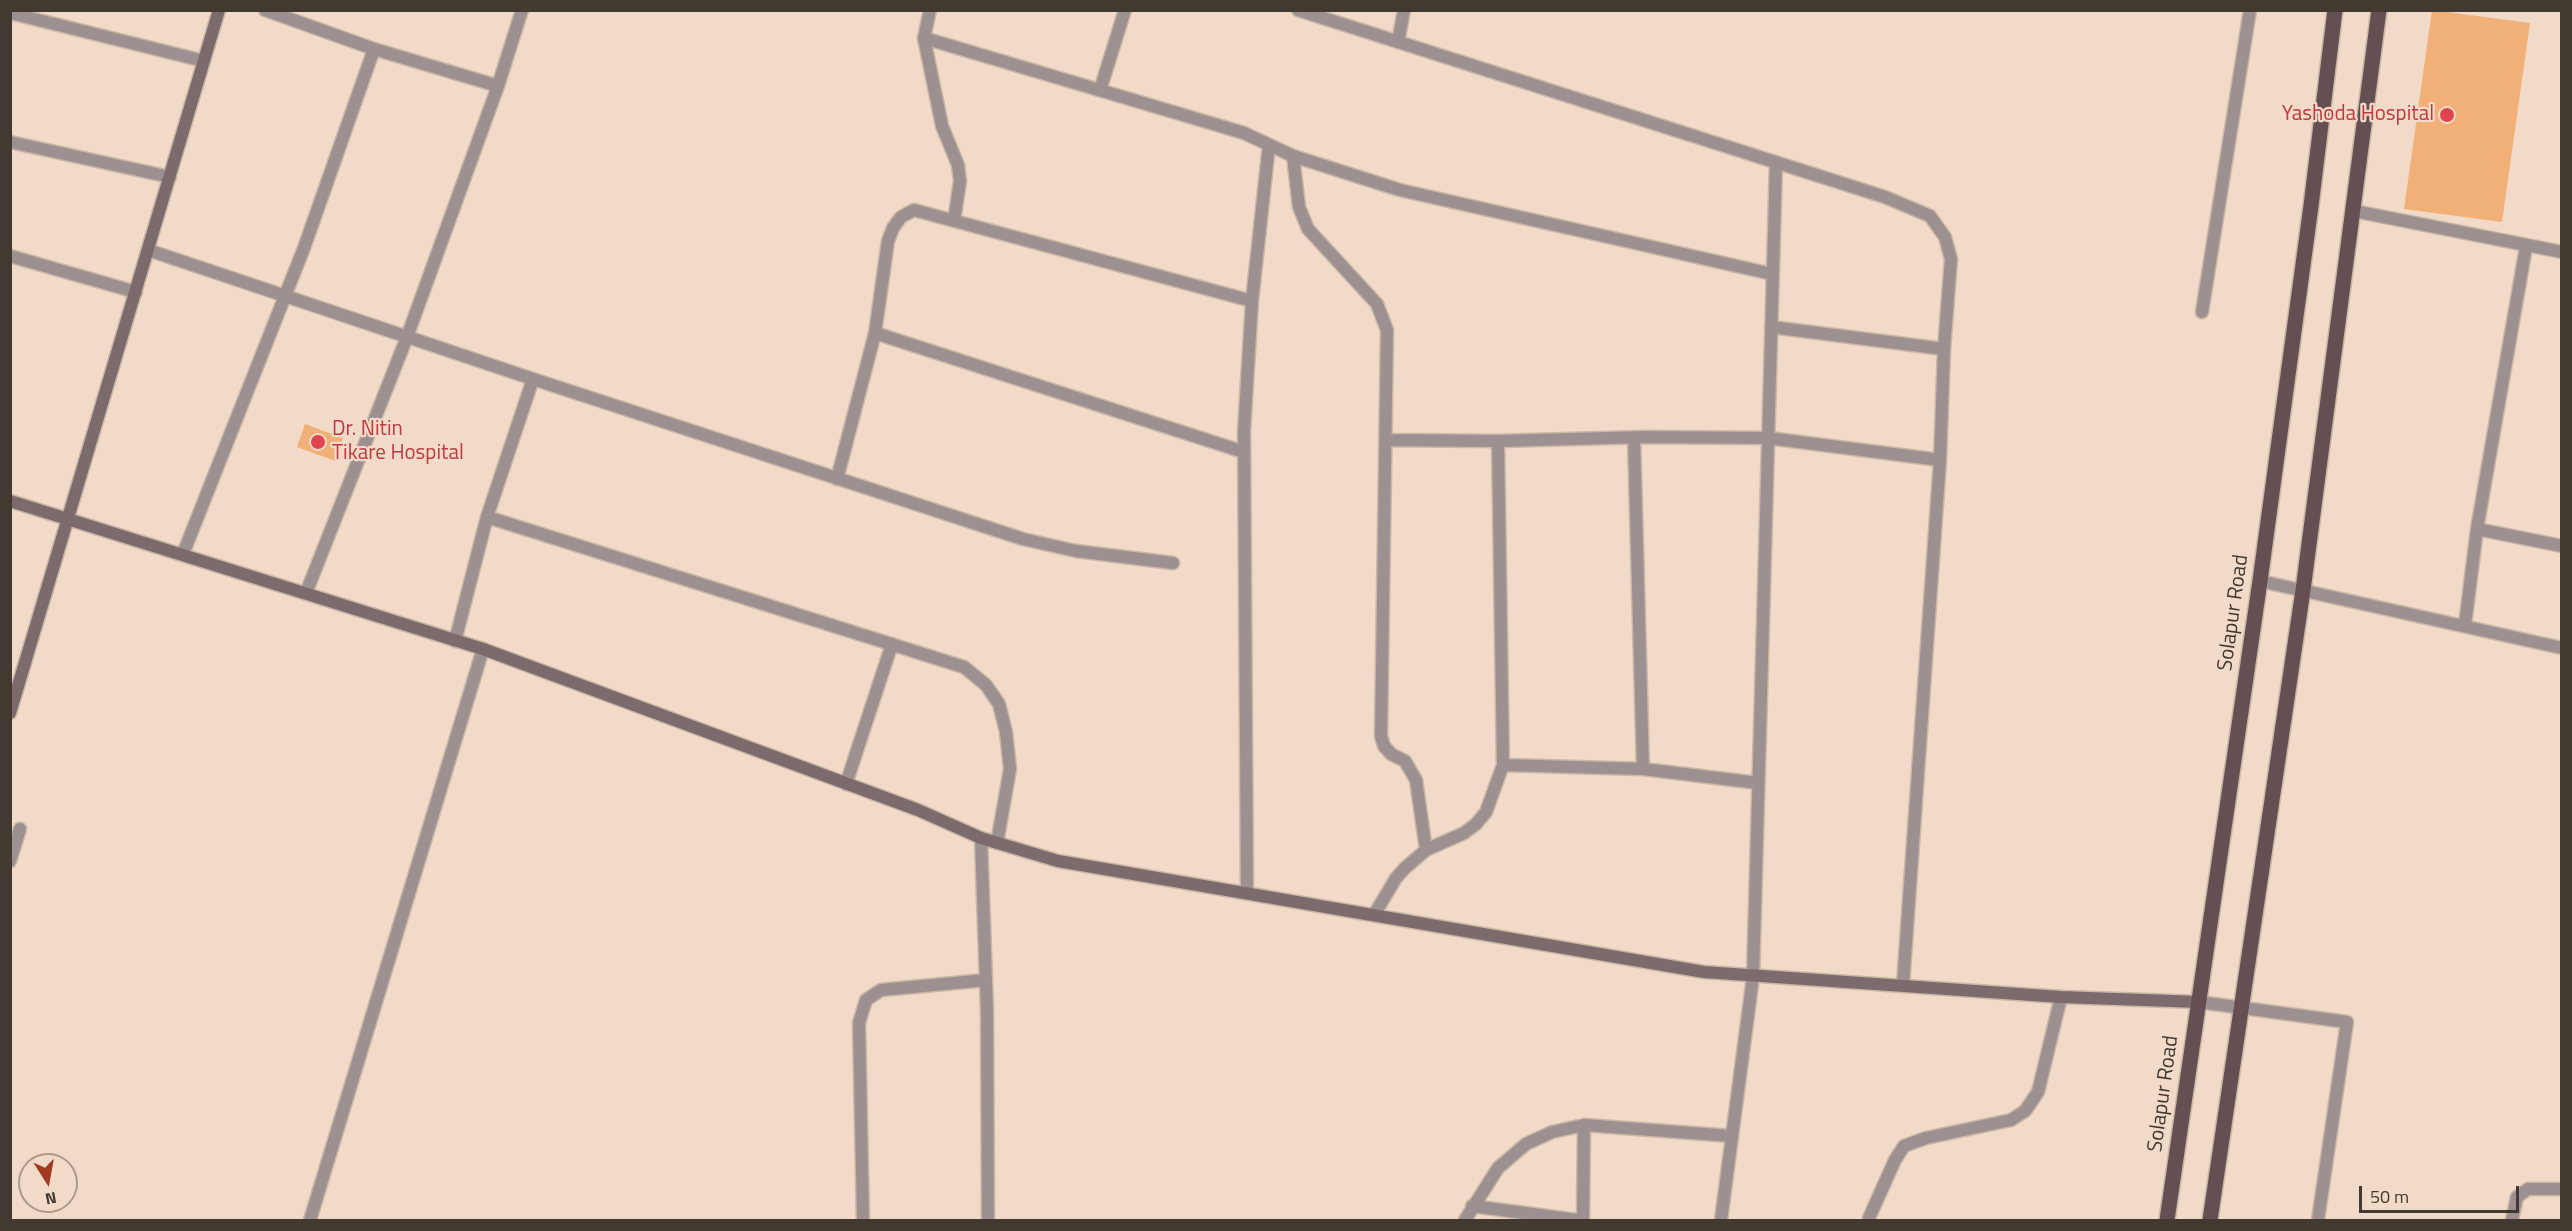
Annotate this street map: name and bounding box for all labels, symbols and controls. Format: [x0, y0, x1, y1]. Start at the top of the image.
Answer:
place label: Yashoda Hospital [2282, 102, 2434, 128]
marker: Yashoda Hospital [2438, 106, 2456, 124]
place label: Dr. Nitin Tikare Hospital [332, 417, 464, 467]
marker: Dr. Nitin Tikare Hospital [309, 433, 327, 451]
street label: Solapur Road [2213, 553, 2255, 673]
street label: Solapur Road [2143, 1034, 2185, 1154]
north arrow [18, 1153, 78, 1213]
scale bar [2362, 1174, 2522, 1212]
text: 50 m [2370, 1183, 2409, 1210]
text: N [43, 1186, 59, 1212]

